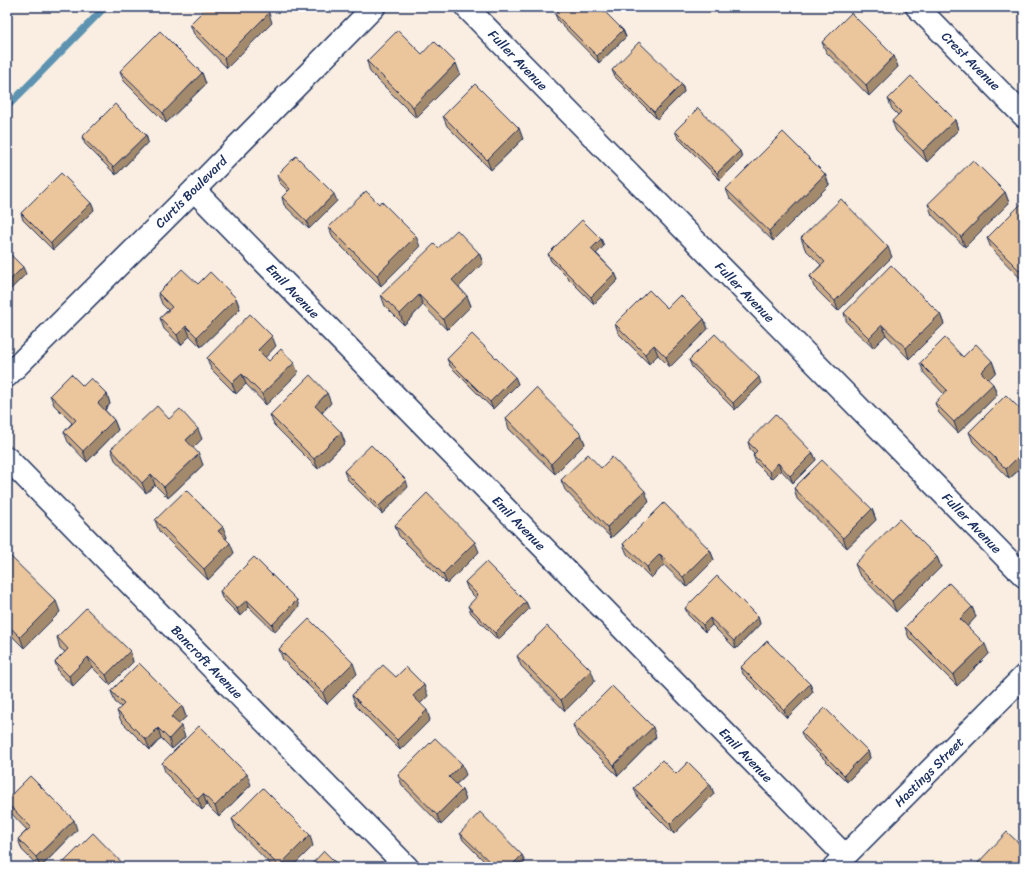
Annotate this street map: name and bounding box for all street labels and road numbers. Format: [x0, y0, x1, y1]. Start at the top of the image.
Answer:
street label: Fuller Avenue [483, 24, 554, 96]
street label: Crest Avenue [936, 26, 1006, 96]
street label: Curtis Boulevard [149, 149, 234, 234]
street label: Fuller Avenue [710, 256, 781, 328]
street label: Emil Avenue [261, 258, 326, 324]
street label: Fuller Avenue [937, 487, 1008, 559]
street label: Emil Avenue [487, 490, 552, 556]
street label: Bancroft Avenue [165, 619, 249, 705]
street label: Emil Avenue [714, 722, 779, 788]
street label: Hastings Street [888, 731, 970, 813]

